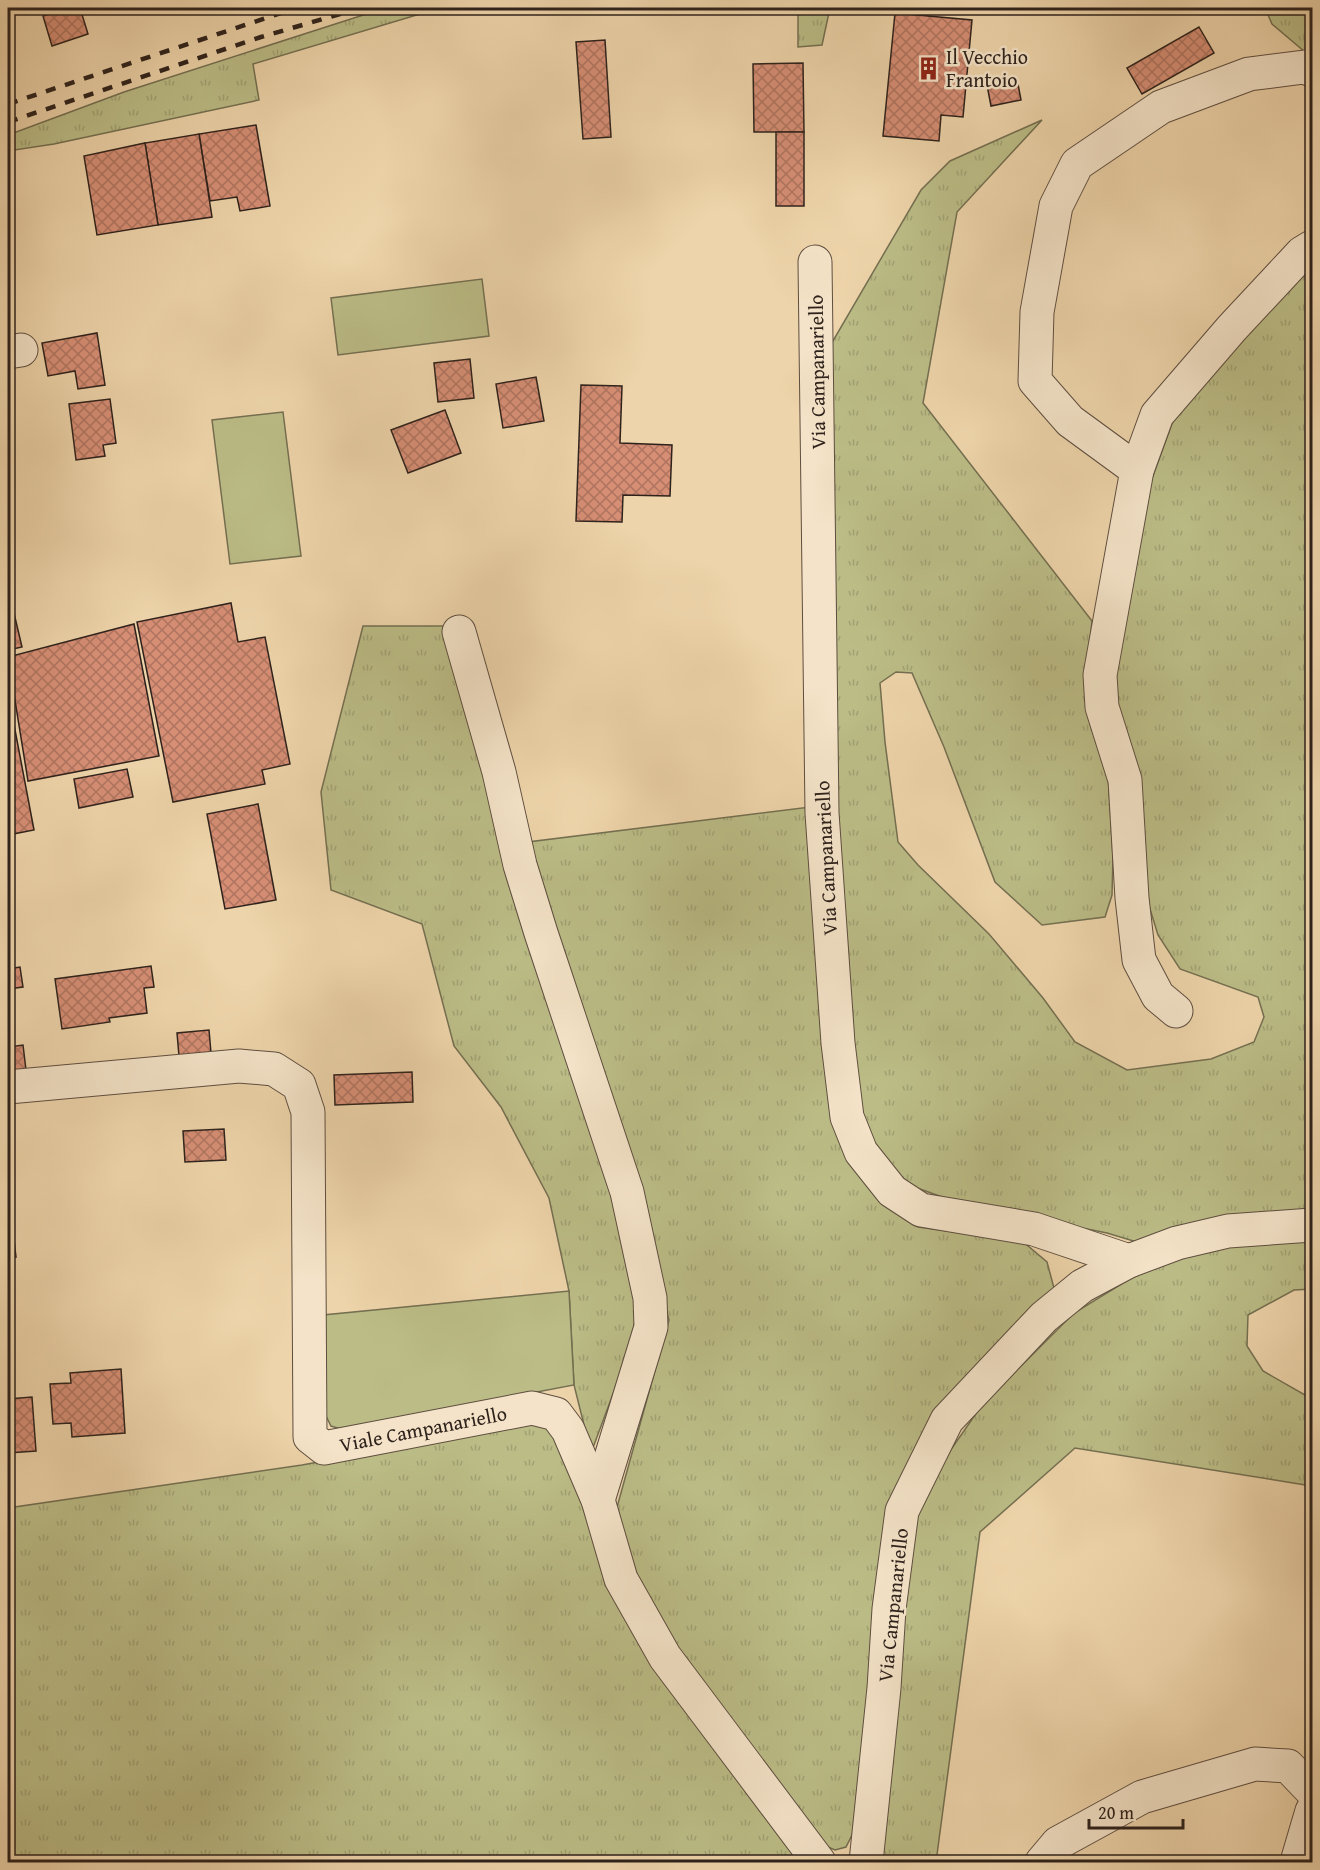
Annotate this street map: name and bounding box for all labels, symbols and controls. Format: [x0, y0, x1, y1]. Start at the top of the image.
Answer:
place label: Il Vecchio Frantoio [946, 42, 1028, 94]
building icon: Il Vecchio Frantoio [915, 55, 941, 81]
street label: Via Campanariello [801, 294, 832, 450]
street label: Via Campanariello [807, 780, 844, 936]
street label: Viale Campanariello [337, 1398, 509, 1459]
street label: Via Campanariello [870, 1526, 915, 1683]
scale bar [1089, 1792, 1184, 1830]
text: 20 m [1098, 1799, 1134, 1826]

